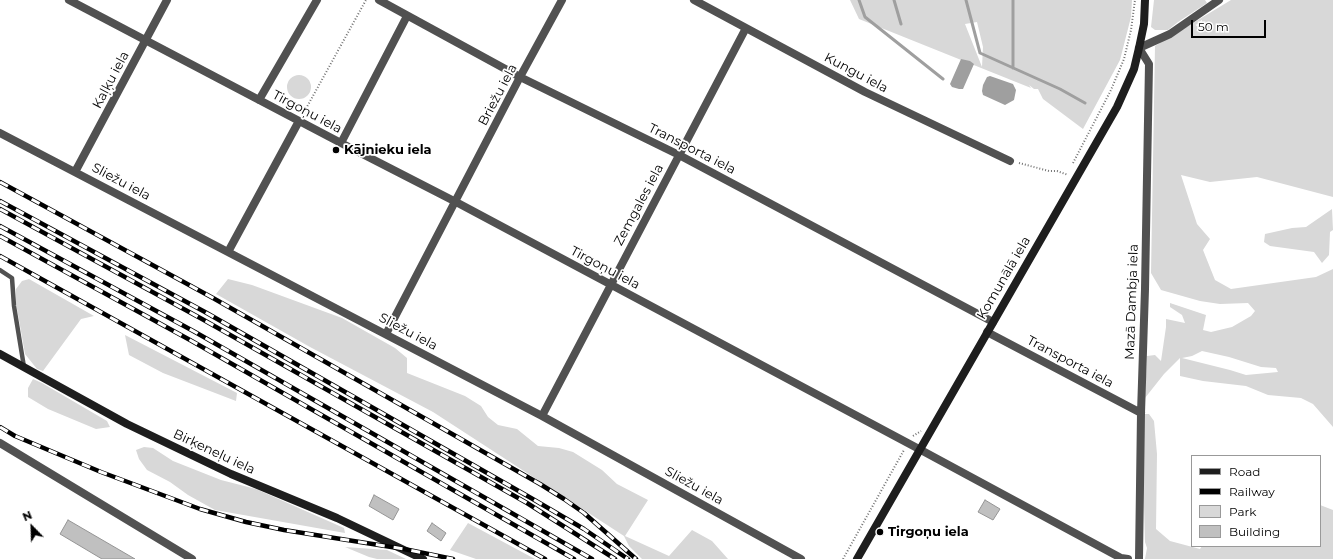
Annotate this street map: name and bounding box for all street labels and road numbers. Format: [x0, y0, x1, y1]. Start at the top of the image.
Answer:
street label: Kaļķu iela [89, 49, 133, 111]
street label: Kungu iela [821, 50, 891, 96]
street label: Briežu iela [475, 62, 521, 128]
street label: Tirgoņu iela [270, 87, 344, 137]
street label: Transporta iela [646, 120, 738, 178]
street label: Sliežu iela [89, 160, 153, 204]
street label: Zemgales iela [611, 162, 667, 248]
street label: Komunālā iela [974, 234, 1034, 322]
street label: Tirgoņu iela [568, 243, 642, 293]
street label: Mazā Dambja iela [1122, 244, 1142, 360]
street label: Sliežu iela [376, 310, 440, 354]
street label: Transporta iela [1024, 333, 1116, 391]
street label: Birķeneļu iela [171, 426, 257, 478]
street label: Sliežu iela [662, 464, 726, 508]

